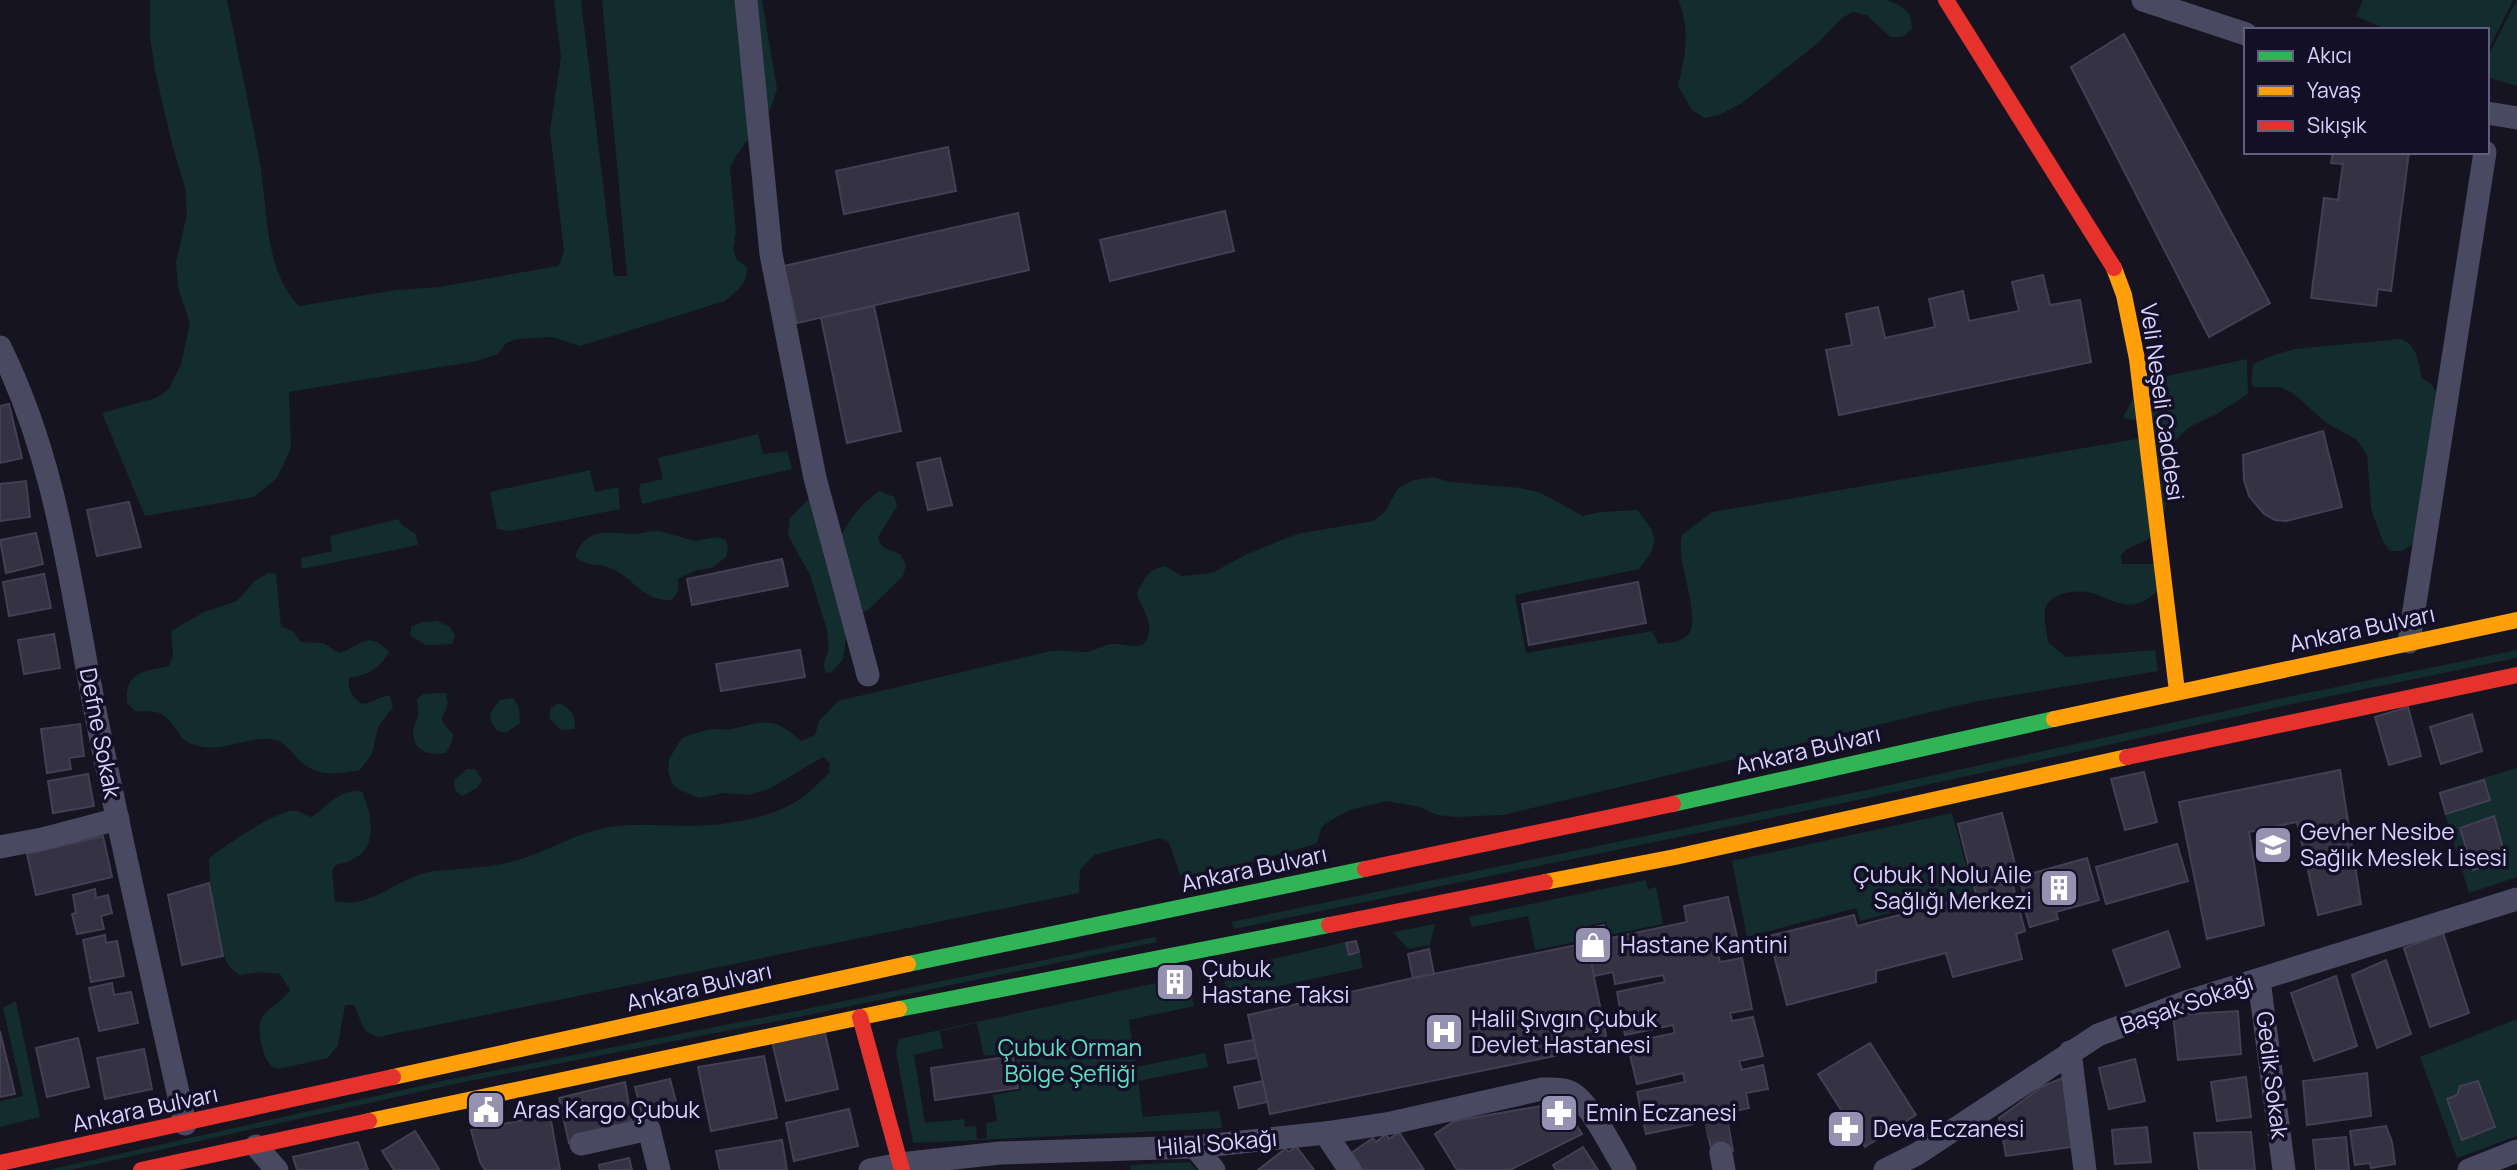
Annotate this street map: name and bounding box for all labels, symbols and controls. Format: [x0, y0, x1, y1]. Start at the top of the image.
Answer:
legend [2244, 28, 2489, 154]
text: Akıcı [2307, 41, 2352, 69]
text: Yavaş [2307, 76, 2361, 104]
text: Sıkışık [2307, 111, 2367, 139]
street label: Veli Neşeli Caddesi [2133, 301, 2193, 502]
street label: Ankara Bulvarı [2286, 597, 2438, 659]
street label: Defne Sokak [73, 665, 129, 801]
street label: Ankara Bulvarı [1732, 717, 1884, 781]
place label: Gevher Nesibe Sağlık Meslek Lisesi [2300, 815, 2507, 873]
school or university icon: Gevher Nesibe Sağlık Meslek Lisesi [2252, 824, 2294, 866]
street label: Ankara Bulvarı [1178, 837, 1330, 899]
place label: Çubuk 1 Nolu Aile Sağlığı Merkezi [1853, 858, 2032, 916]
building icon: Çubuk 1 Nolu Aile Sağlığı Merkezi [2038, 867, 2080, 909]
shop icon: Hastane Kantini [1572, 924, 1614, 966]
place label: Hastane Kantini [1620, 928, 1788, 960]
place label: Çubuk Hastane Taksi [1202, 952, 1350, 1010]
street label: Ankara Bulvarı [623, 954, 775, 1018]
building icon: Çubuk Hastane Taksi [1154, 961, 1196, 1003]
street label: Başak Sokağı [2116, 965, 2257, 1041]
place label: Halil Şıvgın Çubuk Devlet Hastanesi [1471, 1002, 1658, 1060]
street label: Gedik Sokak [2249, 1009, 2297, 1141]
hospital icon: Halil Şıvgın Çubuk Devlet Hastanesi [1423, 1011, 1465, 1053]
park label: Çubuk Orman Bölge Şefliği [998, 1031, 1142, 1089]
street label: Ankara Bulvarı [69, 1077, 221, 1139]
public building icon: Aras Kargo Çubuk [465, 1089, 507, 1131]
pharmacy icon: Emin Eczanesi [1538, 1092, 1580, 1134]
place label: Aras Kargo Çubuk [513, 1093, 700, 1125]
place label: Emin Eczanesi [1586, 1096, 1737, 1128]
pharmacy icon: Deva Eczanesi [1825, 1108, 1867, 1150]
place label: Deva Eczanesi [1873, 1112, 2024, 1144]
street label: Hilal Sokağı [1156, 1121, 1278, 1163]

